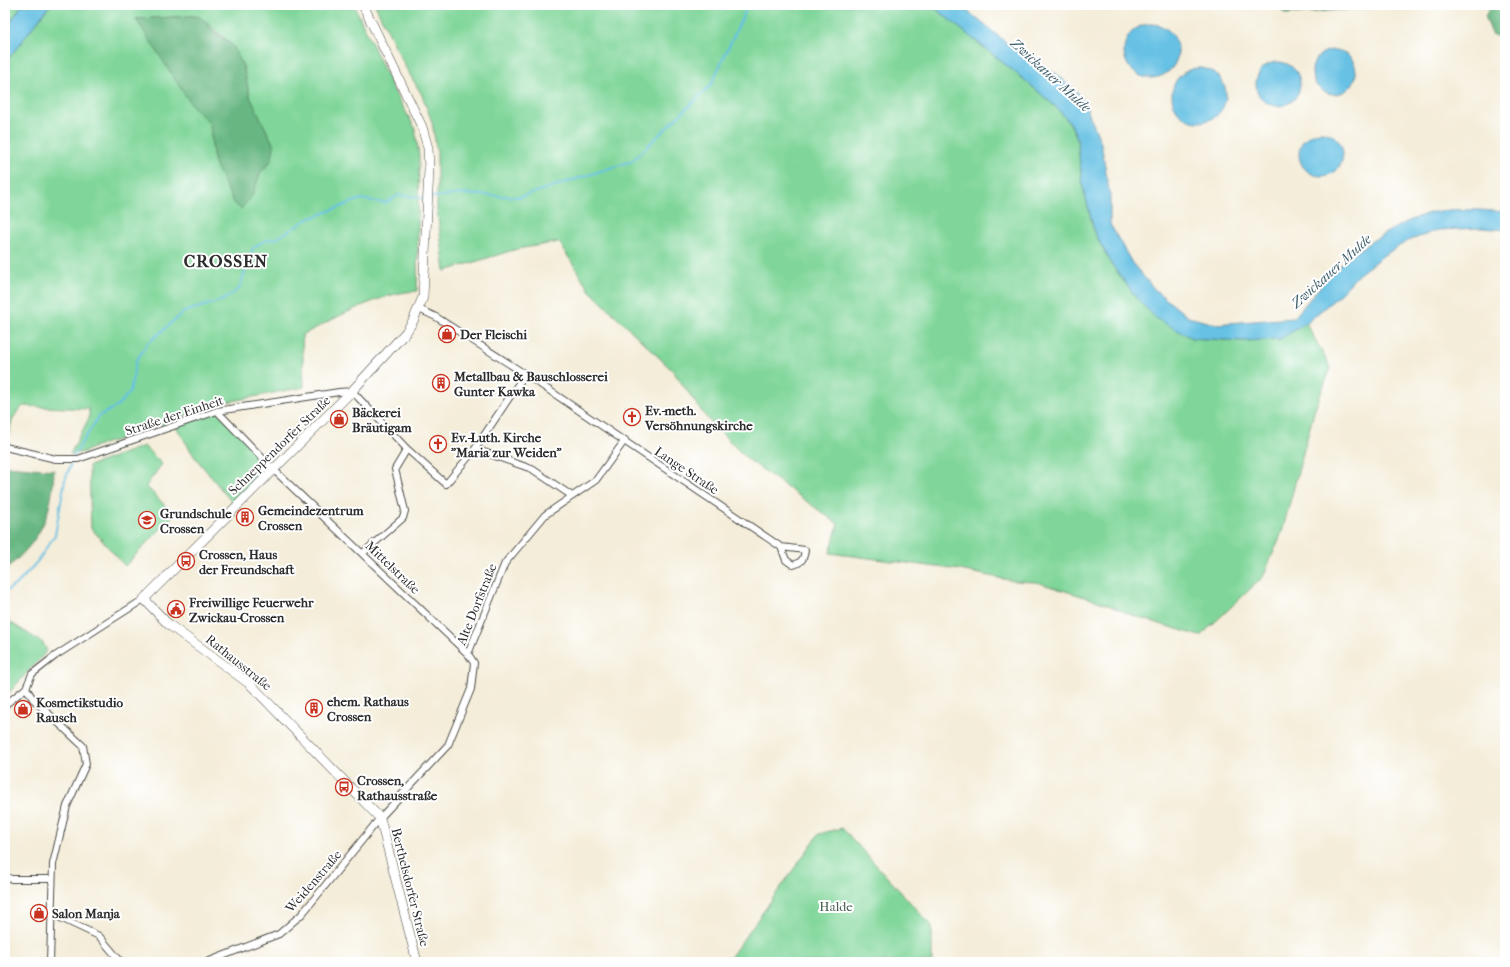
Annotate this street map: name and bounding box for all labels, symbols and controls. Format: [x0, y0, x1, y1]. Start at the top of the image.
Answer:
water label: Zwickauer Mulde [1006, 34, 1095, 116]
water label: Zwickauer Mulde [1287, 231, 1375, 312]
district label: CROSSEN [184, 251, 268, 271]
shop icon: Der Fleischi [437, 324, 457, 344]
place label: Der Fleischi [460, 327, 527, 342]
place label: Metallbau & Bauschlosserei Gunter Kawka [453, 369, 608, 399]
building icon: Metallbau & Bauschlosserei Gunter Kawka [431, 373, 451, 393]
street label: Straße der Einheit [123, 392, 226, 438]
street label: Schneppendorfer Straße [225, 392, 334, 498]
place label: Ev.-meth. Versöhnungskirche [644, 403, 753, 434]
place label: Bäckerei Bräutigam [352, 405, 412, 436]
church icon: Ev.-meth. Versöhnungskirche [622, 407, 642, 427]
shop icon: Bäckerei Bräutigam [329, 409, 349, 429]
place label: Ev.-Luth. Kirche "Maria zur Weiden" [450, 430, 562, 460]
church icon: Ev.-Luth. Kirche "Maria zur Weiden" [428, 434, 448, 454]
street label: Lange Straße [652, 443, 722, 498]
place label: Gemeindezentrum Crossen [258, 503, 364, 533]
place label: Grundschule Crossen [160, 506, 232, 536]
building icon: Gemeindezentrum Crossen [235, 507, 255, 527]
school or university icon: Grundschule Crossen [137, 510, 157, 530]
street label: Mittelstraße [362, 538, 423, 597]
place label: Crossen, Haus der Freundschaft [199, 547, 295, 577]
bus stop icon: Crossen, Haus der Freundschaft [176, 551, 196, 571]
street label: Alte Dorfstraße [453, 561, 500, 648]
place label: Freiwillige Feuerwehr Zwickau-Crossen [188, 595, 314, 625]
public building icon: Freiwillige Feuerwehr Zwickau-Crossen [166, 599, 186, 619]
street label: Rathausstraße [203, 631, 275, 694]
place label: ehem. Rathaus Crossen [327, 694, 409, 724]
place label: Kosmetikstudio Rausch [36, 695, 123, 725]
building icon: ehem. Rathaus Crossen [304, 698, 324, 718]
shop icon: Kosmetikstudio Rausch [13, 699, 33, 719]
place label: Crossen, Rathausstraße [357, 773, 438, 803]
bus stop icon: Crossen, Rathausstraße [334, 777, 354, 797]
street label: Berthelsdorfer Straße [389, 826, 433, 948]
street label: Weidenstraße [282, 847, 345, 916]
park label: Halde [819, 899, 853, 914]
shop icon: Salon Manja [29, 903, 49, 923]
place label: Salon Manja [52, 906, 121, 921]

